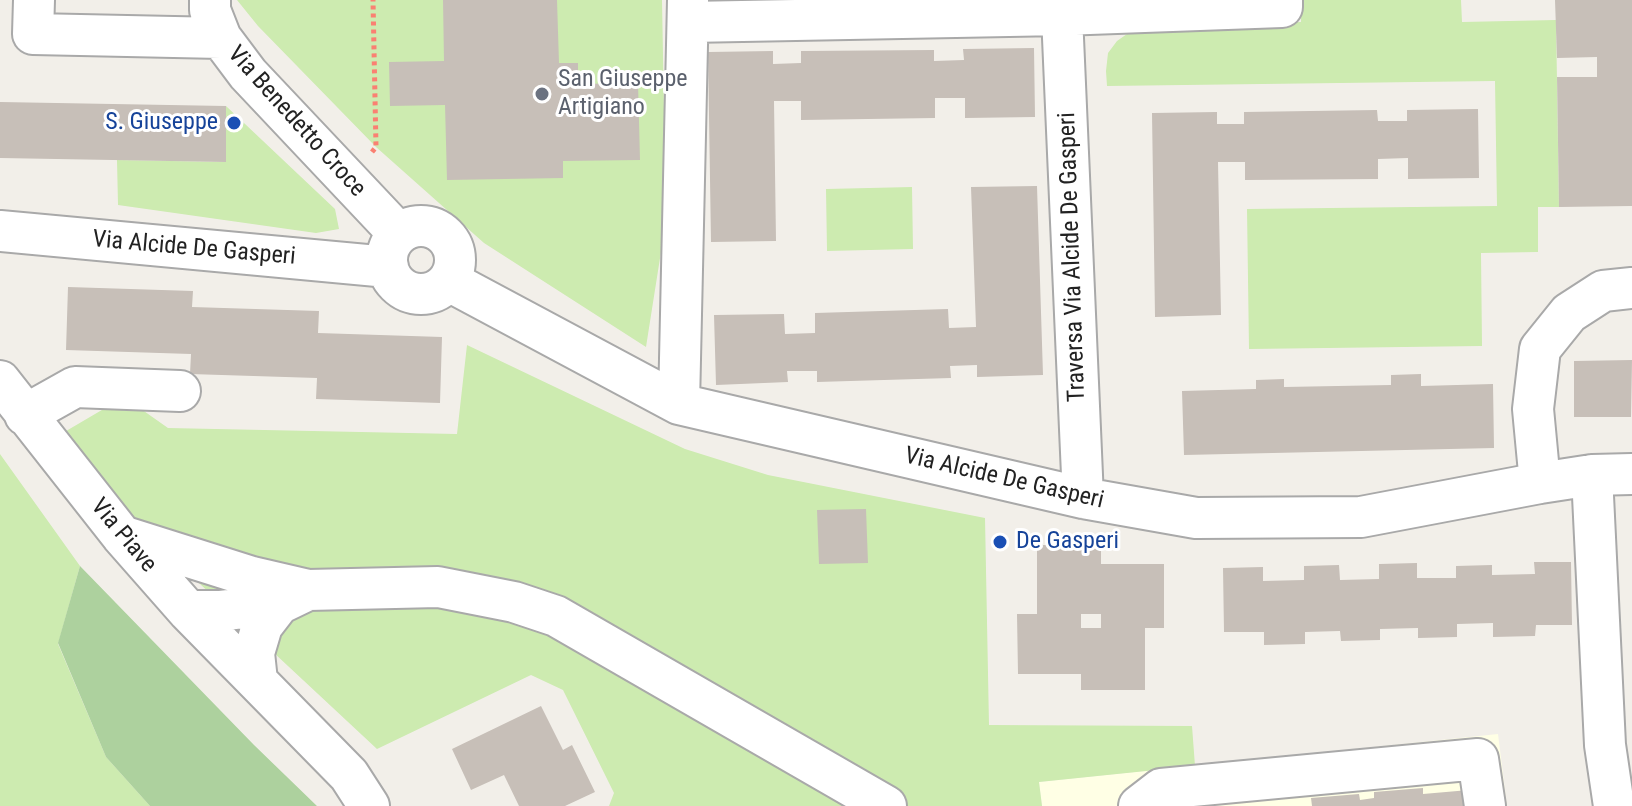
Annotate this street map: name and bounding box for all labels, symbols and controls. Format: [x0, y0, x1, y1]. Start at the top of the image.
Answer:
street label: Via Benedetto Croce [221, 41, 371, 203]
place label: San Giuseppe Artigiano [558, 66, 687, 122]
marker: San Giuseppe Artigiano [533, 85, 551, 103]
place label: S. Giuseppe [105, 109, 218, 137]
street label: Traversa Via Alcide De Gasperi [1054, 112, 1092, 402]
marker: S. Giuseppe [225, 114, 243, 132]
street label: Via Alcide De Gasperi [91, 226, 297, 272]
street label: Via Alcide De Gasperi [902, 442, 1106, 516]
street label: Via Piave [84, 493, 162, 579]
place label: De Gasperi [1016, 528, 1119, 556]
marker: De Gasperi [991, 533, 1009, 551]

